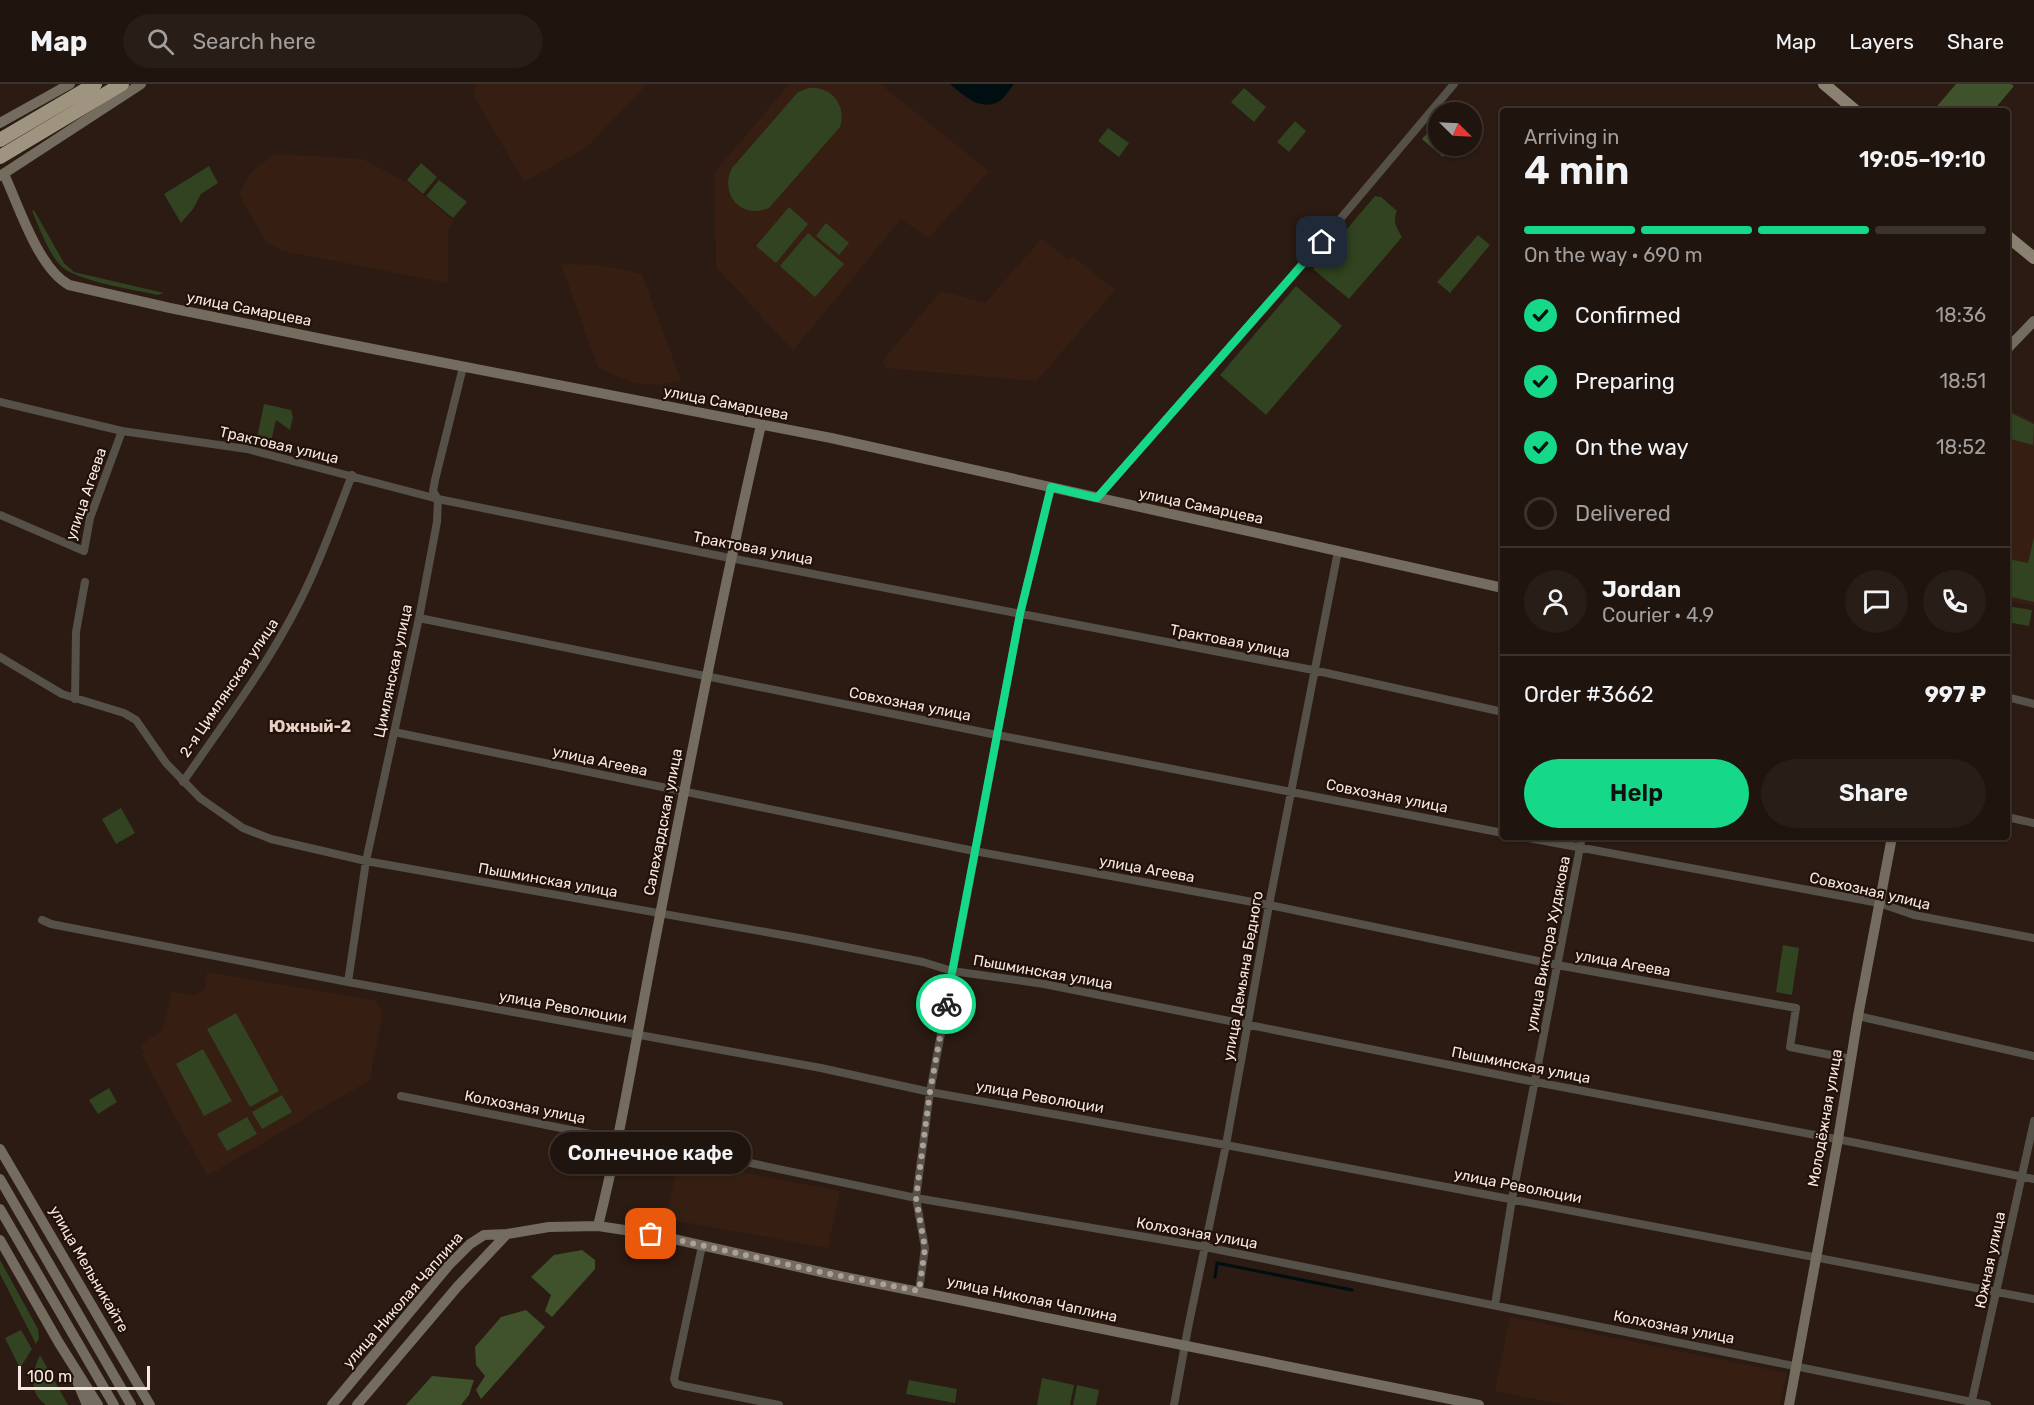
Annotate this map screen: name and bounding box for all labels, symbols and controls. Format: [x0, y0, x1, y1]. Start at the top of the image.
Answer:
search box [123, 14, 543, 68]
text: Map [30, 25, 87, 58]
icon: search [144, 25, 177, 58]
text: Search here [192, 28, 316, 55]
text: Map [1775, 29, 1816, 54]
text: Layers [1849, 29, 1914, 54]
text: Share [1947, 29, 2004, 54]
north arrow [1428, 102, 1482, 156]
map controls [1428, 102, 1482, 156]
text: Arriving in [1524, 125, 1619, 149]
text: 19:05–19:10 [1859, 146, 1986, 173]
text: 4 min [1524, 148, 1629, 194]
pin [1296, 216, 1347, 267]
icon: home [1305, 225, 1338, 258]
text: On the way · 690 m [1524, 243, 1703, 267]
street label: улица Самарцева [185, 288, 313, 330]
icon: check [1524, 299, 1557, 332]
text: Confirmed [1575, 302, 1681, 329]
text: 18:36 [1936, 303, 1986, 327]
icon: check [1524, 365, 1557, 398]
text: Preparing [1575, 368, 1675, 395]
text: 18:51 [1939, 369, 1986, 393]
street label: улица Самарцева [662, 382, 790, 424]
street label: Трактовая улица [218, 423, 340, 467]
icon: check [1524, 431, 1557, 464]
text: On the way [1575, 434, 1689, 461]
text: 18:52 [1936, 435, 1986, 459]
street label: улица Агеева [62, 445, 110, 543]
street label: улица Самарцева [1137, 484, 1265, 528]
text: Delivered [1575, 500, 1671, 527]
street label: Трактовая улица [691, 528, 815, 568]
button: person [1524, 570, 1587, 633]
button: chat [1845, 570, 1908, 633]
button: phone [1923, 570, 1986, 633]
text: Jordan [1602, 576, 1681, 603]
street label: Цимлянская улица [370, 603, 416, 739]
text: Courier · 4.9 [1602, 603, 1714, 627]
street label: 2-я Цимлянская улица [176, 615, 282, 761]
street label: Трактовая улица [1168, 621, 1292, 661]
text: Order #3662 [1524, 681, 1654, 708]
text: 997 ₽ [1925, 681, 1986, 708]
street label: Совхозная улица [848, 683, 972, 725]
district label: Южный-2 [269, 717, 351, 736]
street label: улица Агеева [551, 742, 649, 780]
street label: Салехардская улица [640, 747, 686, 897]
button: Help [1524, 759, 1749, 828]
button: Share [1761, 759, 1986, 828]
street label: Совхозная улица [1325, 775, 1449, 817]
street label: улица Агеева [1098, 852, 1196, 886]
street label: улица Виктора Худякова [1522, 854, 1574, 1034]
street label: Пышминская улица [477, 859, 619, 901]
street label: Совхозная улица [1808, 868, 1932, 914]
street label: улица Демьяна Бедного [1219, 889, 1267, 1063]
street label: улица Агеева [1574, 946, 1672, 980]
street label: Пышминская улица [972, 951, 1114, 993]
courier [916, 974, 976, 1034]
street label: улица Революции [497, 987, 629, 1027]
icon: bike [930, 988, 963, 1021]
street label: Пышминская улица [1450, 1043, 1592, 1087]
street label: Молодёжная улица [1804, 1048, 1846, 1188]
street label: улица Революции [974, 1077, 1106, 1117]
street label: Колхозная улица [463, 1086, 587, 1128]
callout: Солнечное кафе [550, 1132, 752, 1174]
text: Солнечное кафе [568, 1141, 733, 1165]
street label: улица Революции [1453, 1165, 1583, 1207]
street label: улица Мельникайте [45, 1203, 133, 1335]
pin [625, 1208, 676, 1259]
street label: Южная улица [1971, 1210, 2009, 1310]
street label: Колхозная улица [1135, 1213, 1259, 1253]
icon: bag [634, 1217, 667, 1250]
street label: улица Николая Чаплина [339, 1228, 467, 1372]
street label: улица Николая Чаплина [945, 1272, 1119, 1326]
street label: Колхозная улица [1612, 1306, 1736, 1348]
scale bar [18, 1363, 150, 1390]
text: 100 m [27, 1367, 72, 1386]

